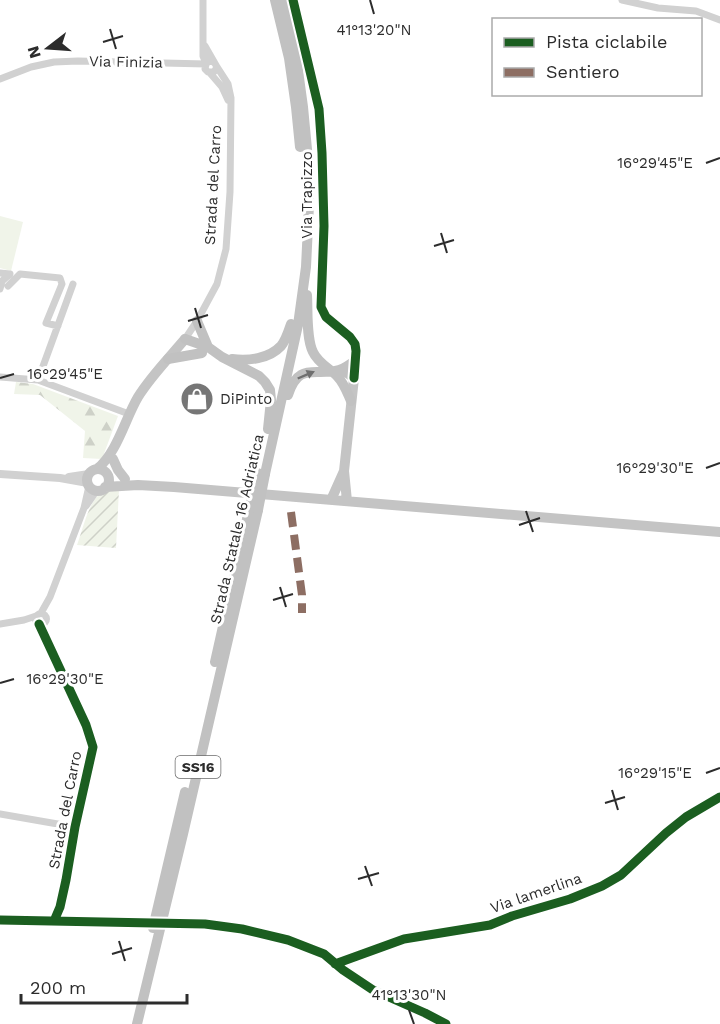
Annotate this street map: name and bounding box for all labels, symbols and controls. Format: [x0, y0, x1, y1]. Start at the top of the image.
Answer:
north arrow [18, 18, 78, 78]
legend [492, 18, 702, 96]
text: 41°13'20"N [337, 21, 411, 39]
text: Pista ciclabile [546, 31, 667, 52]
text: N [23, 44, 45, 61]
street label: Via Finizia [89, 52, 164, 72]
text: Sentiero [546, 61, 620, 82]
street label: Strada del Carro [201, 125, 225, 245]
street label: Via Trapizzo [298, 151, 316, 239]
text: 16°29'45"E [617, 154, 693, 172]
text: 16°29'45"E [27, 365, 103, 383]
one-way arrow [297, 370, 315, 380]
shop icon: DiPinto [179, 381, 215, 417]
place label: DiPinto [220, 390, 272, 408]
street label: Strada Statale 16 Adriatica [206, 432, 268, 626]
text: 16°29'30"E [616, 459, 694, 477]
text: 16°29'30"E [26, 670, 104, 688]
street label: Strada del Carro [45, 749, 85, 871]
road number: SS16 [176, 756, 220, 778]
text: 16°29'15"E [618, 764, 692, 782]
street label: Via lamerlina [488, 869, 585, 917]
scale bar [21, 967, 188, 1005]
text: 200 m [30, 977, 86, 998]
text: 41°13'30"N [372, 986, 446, 1004]

